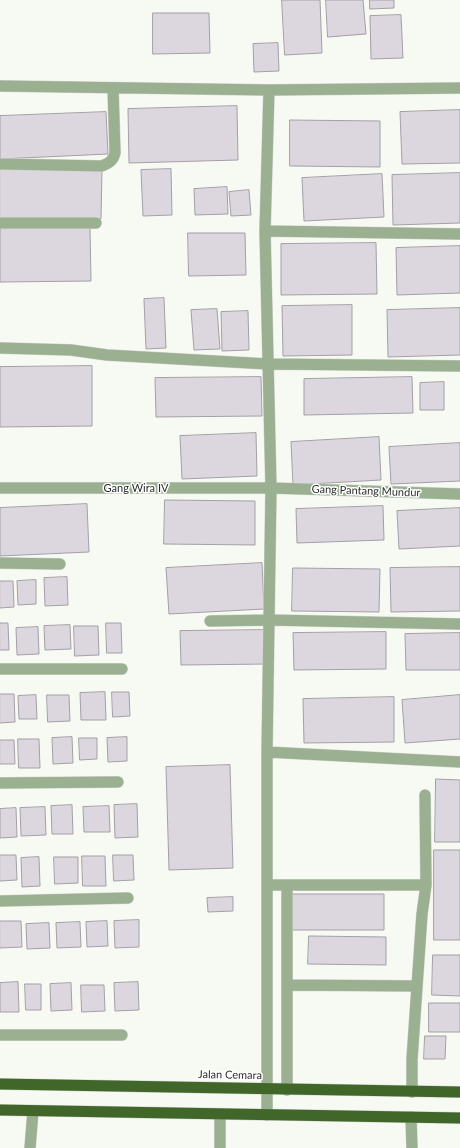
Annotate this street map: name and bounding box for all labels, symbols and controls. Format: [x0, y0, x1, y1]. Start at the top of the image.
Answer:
street label: Gang Wira IV [104, 481, 168, 495]
street label: Gang Pantang Mundur [311, 483, 421, 499]
street label: Jalan Cemara [198, 1068, 262, 1082]

